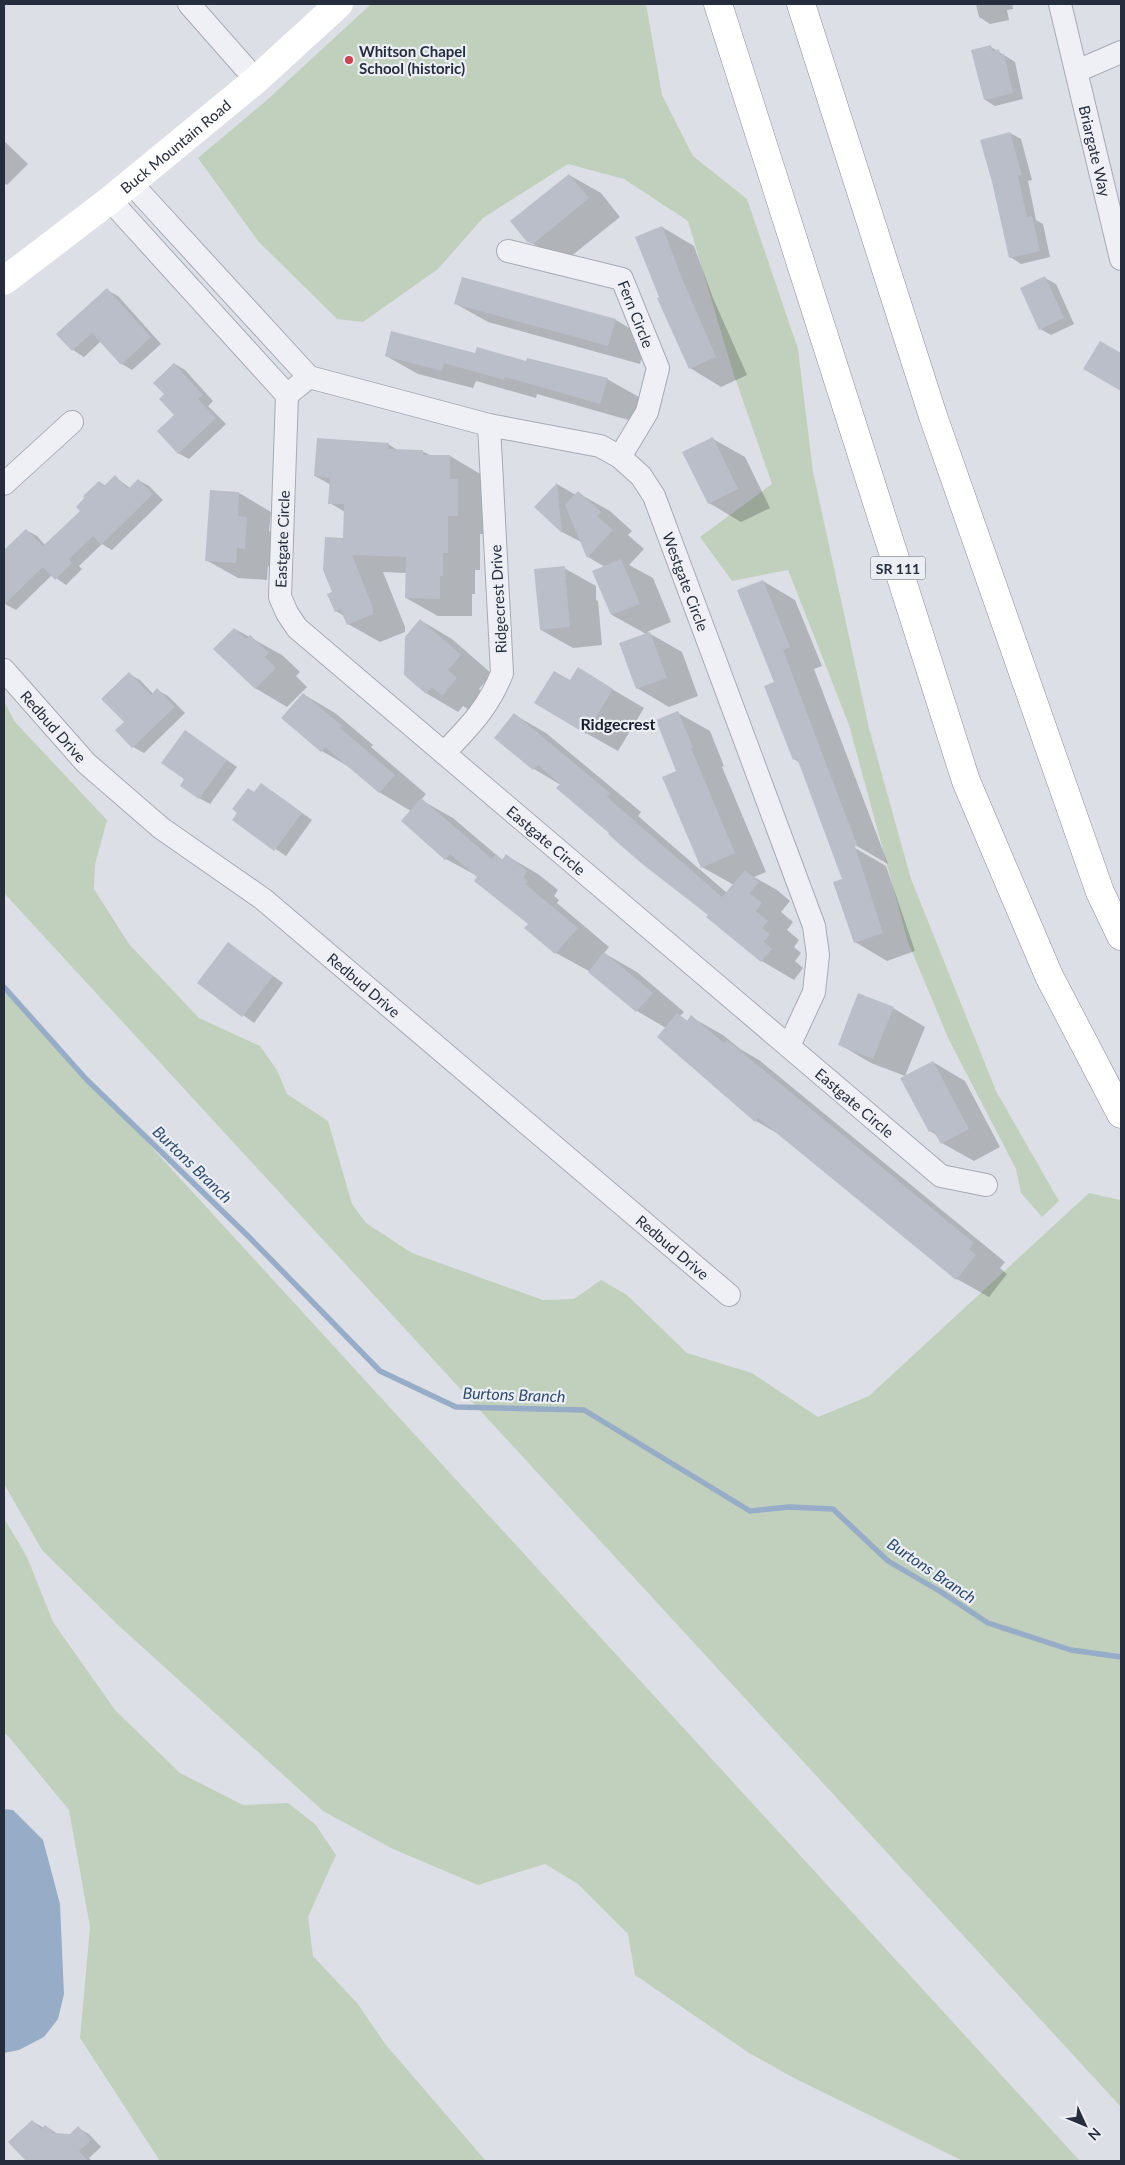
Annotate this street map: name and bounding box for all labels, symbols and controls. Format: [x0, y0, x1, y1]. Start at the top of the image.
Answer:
place label: Whitson Chapel School (historic) [359, 42, 466, 77]
marker: Whitson Chapel School (historic) [343, 54, 355, 66]
street label: Buck Mountain Road [117, 96, 234, 197]
street label: Briargate Way [1076, 103, 1115, 199]
street label: Fern Circle [614, 278, 658, 350]
street label: Eastgate Circle [271, 490, 293, 588]
street label: Westgate Circle [659, 530, 712, 634]
street label: Ridgecrest Drive [486, 544, 510, 654]
road number: SR 111 [870, 556, 926, 580]
street label: Redbud Drive [17, 687, 90, 766]
district label: Ridgecrest [580, 714, 656, 733]
street label: Eastgate Circle [503, 802, 589, 879]
street label: Redbud Drive [324, 949, 404, 1021]
street label: Eastgate Circle [812, 1064, 898, 1141]
water label: Burtons Branch [149, 1121, 237, 1207]
street label: Redbud Drive [632, 1211, 713, 1283]
water label: Burtons Branch [462, 1383, 566, 1405]
water label: Burtons Branch [884, 1533, 980, 1607]
north arrow [1060, 2100, 1110, 2150]
text: N [1085, 2125, 1105, 2144]

